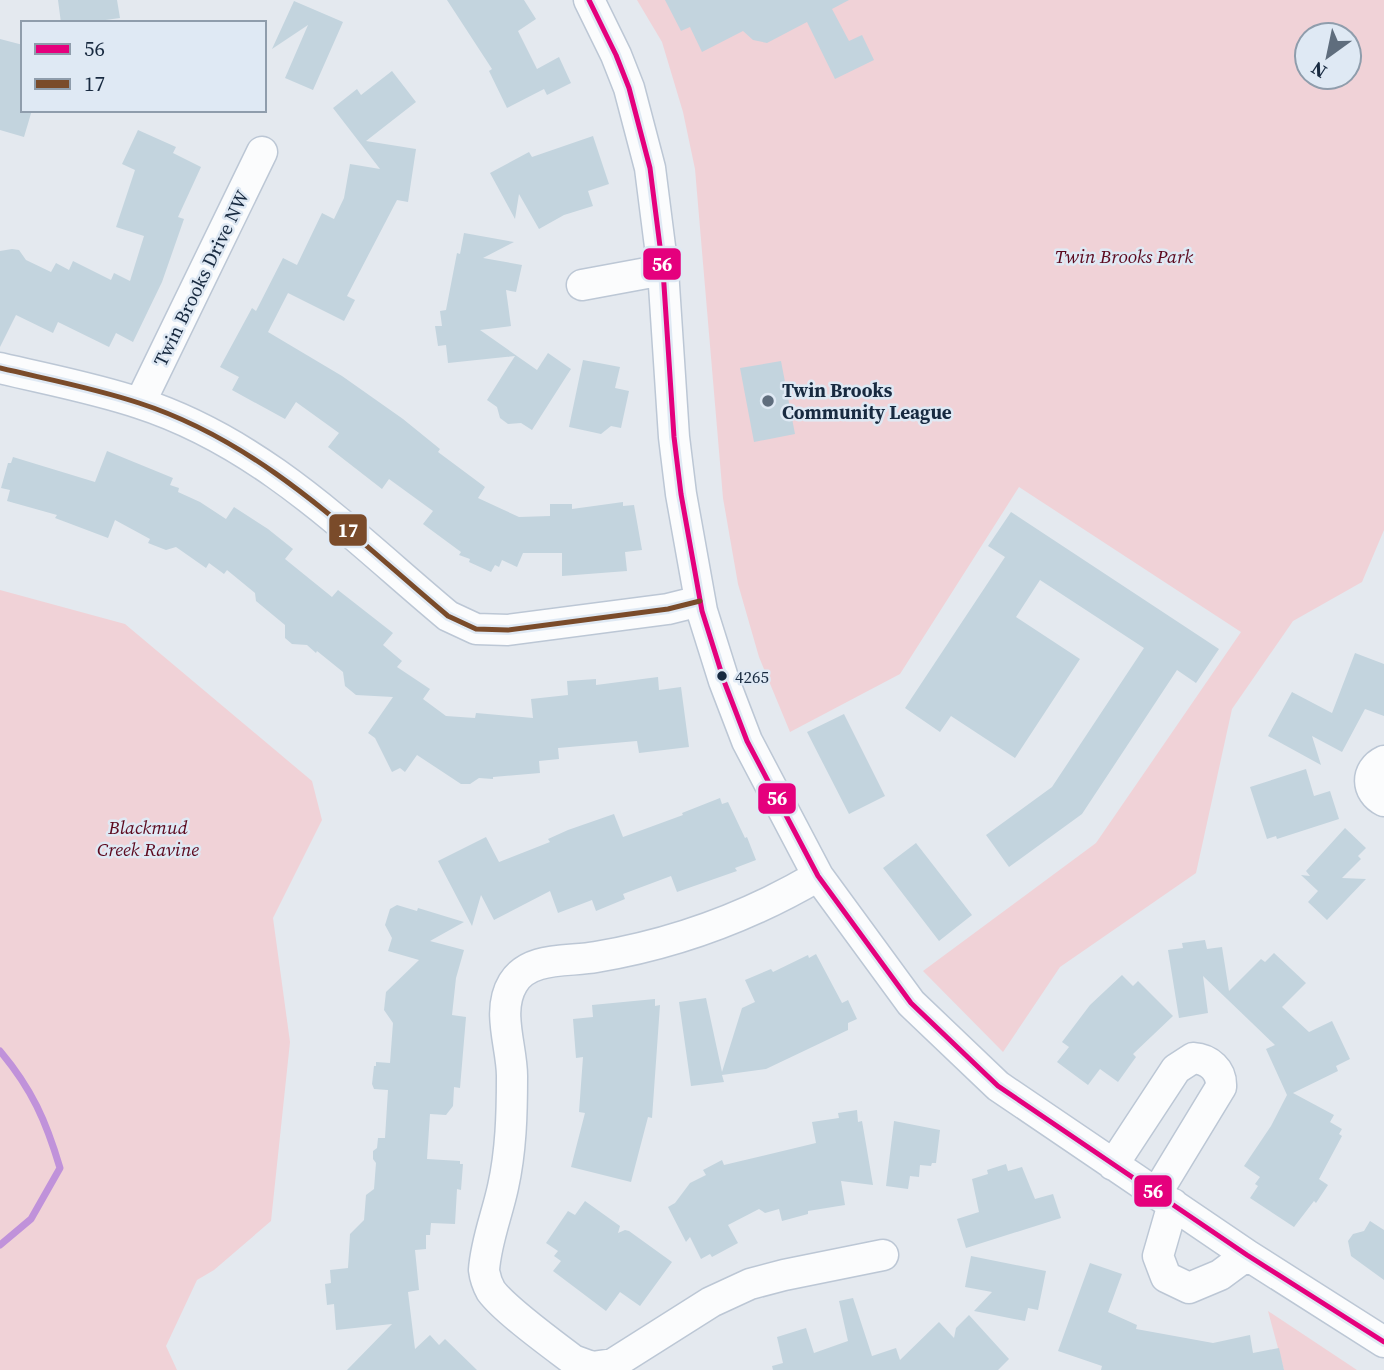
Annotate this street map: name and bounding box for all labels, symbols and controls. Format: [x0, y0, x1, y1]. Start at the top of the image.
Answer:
legend [21, 21, 266, 112]
north arrow [1293, 21, 1363, 91]
text: 56 [84, 34, 105, 63]
text: N [1306, 55, 1332, 85]
text: 17 [84, 69, 105, 98]
street label: Twin Brooks Drive NW [147, 185, 255, 370]
park label: Twin Brooks Park [1055, 243, 1193, 269]
line badge: 56 [642, 247, 682, 281]
text: 56 [652, 251, 672, 277]
place label: Twin Brooks Community League [782, 377, 952, 425]
marker: Twin Brooks Community League [760, 393, 776, 409]
line badge: 17 [328, 513, 368, 547]
text: 17 [338, 517, 358, 543]
place label: 4265 [735, 665, 769, 689]
marker: 4265 [715, 669, 729, 683]
line badge: 56 [757, 782, 797, 815]
text: 56 [767, 785, 787, 811]
park label: Blackmud Creek Ravine [97, 814, 199, 862]
line badge: 56 [1133, 1174, 1173, 1208]
text: 56 [1143, 1178, 1163, 1204]

